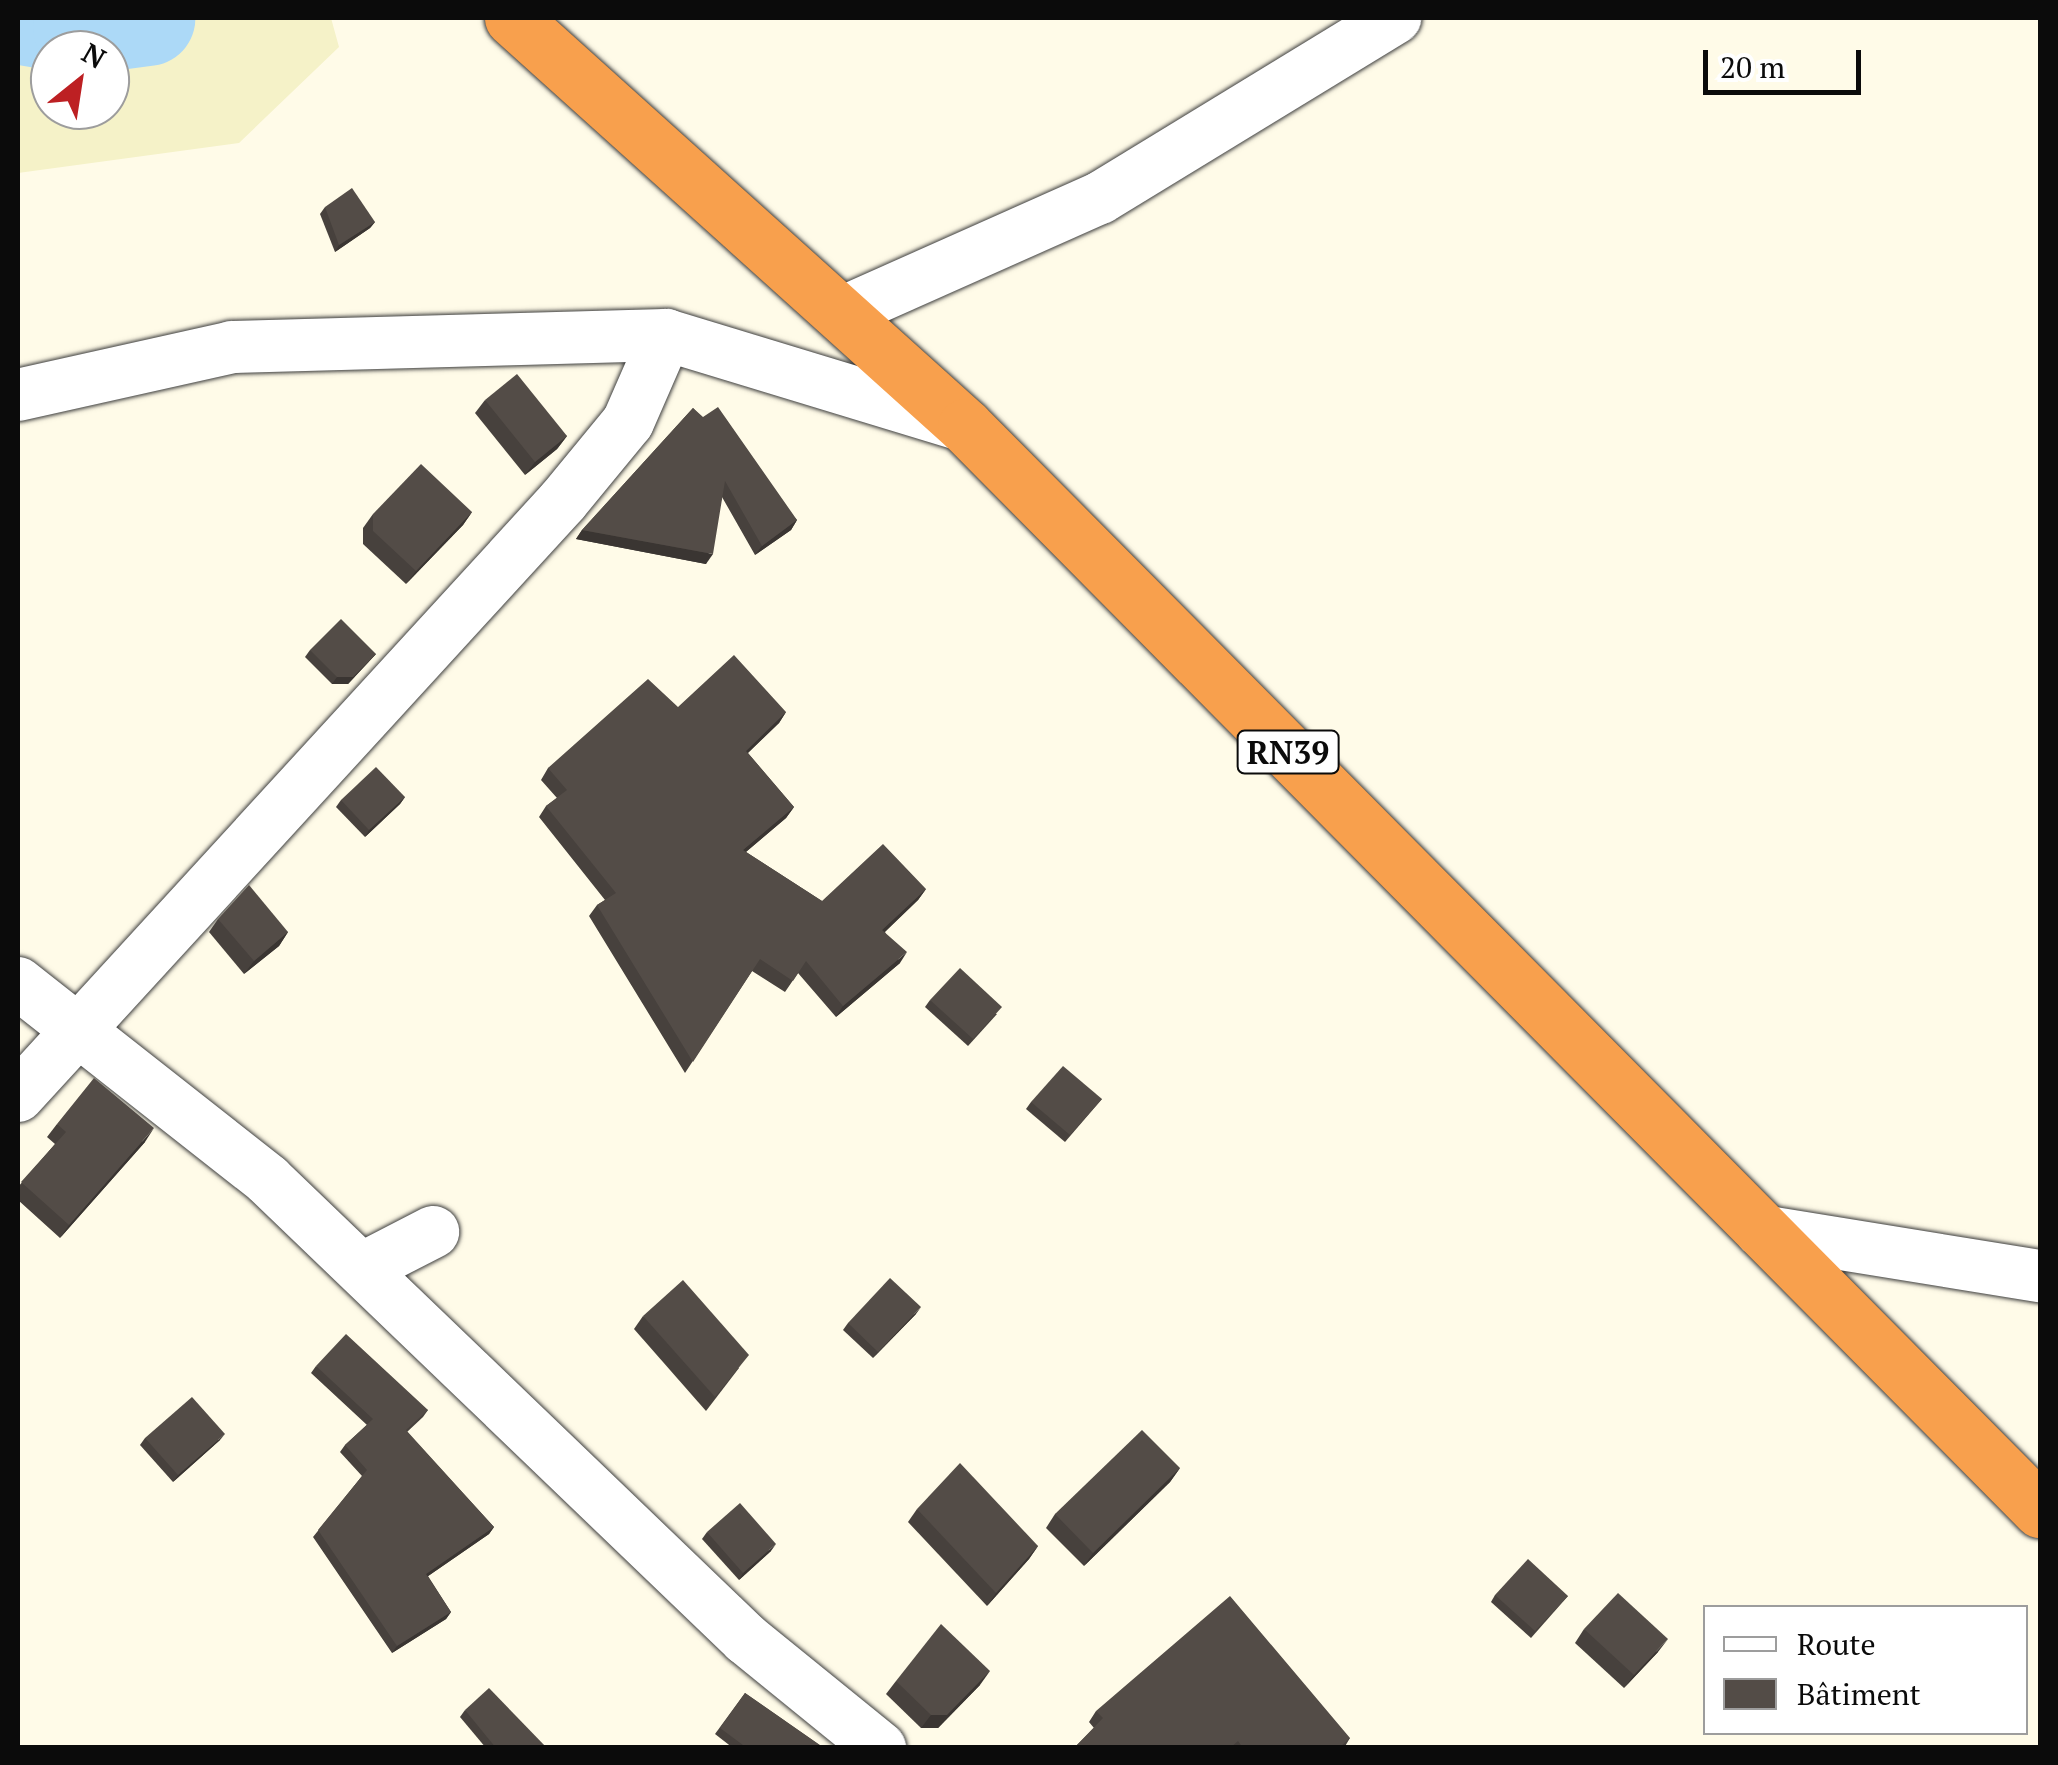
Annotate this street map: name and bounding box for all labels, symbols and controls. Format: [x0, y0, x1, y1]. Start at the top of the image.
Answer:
north arrow [30, 30, 130, 130]
scale bar [1708, 30, 1866, 92]
text: N [76, 34, 113, 77]
text: 20 m [1720, 47, 1785, 87]
road number: RN39 [1236, 725, 1340, 779]
legend [1703, 1605, 2028, 1735]
text: Route [1797, 1624, 1876, 1664]
text: Bâtiment [1797, 1674, 1921, 1714]

